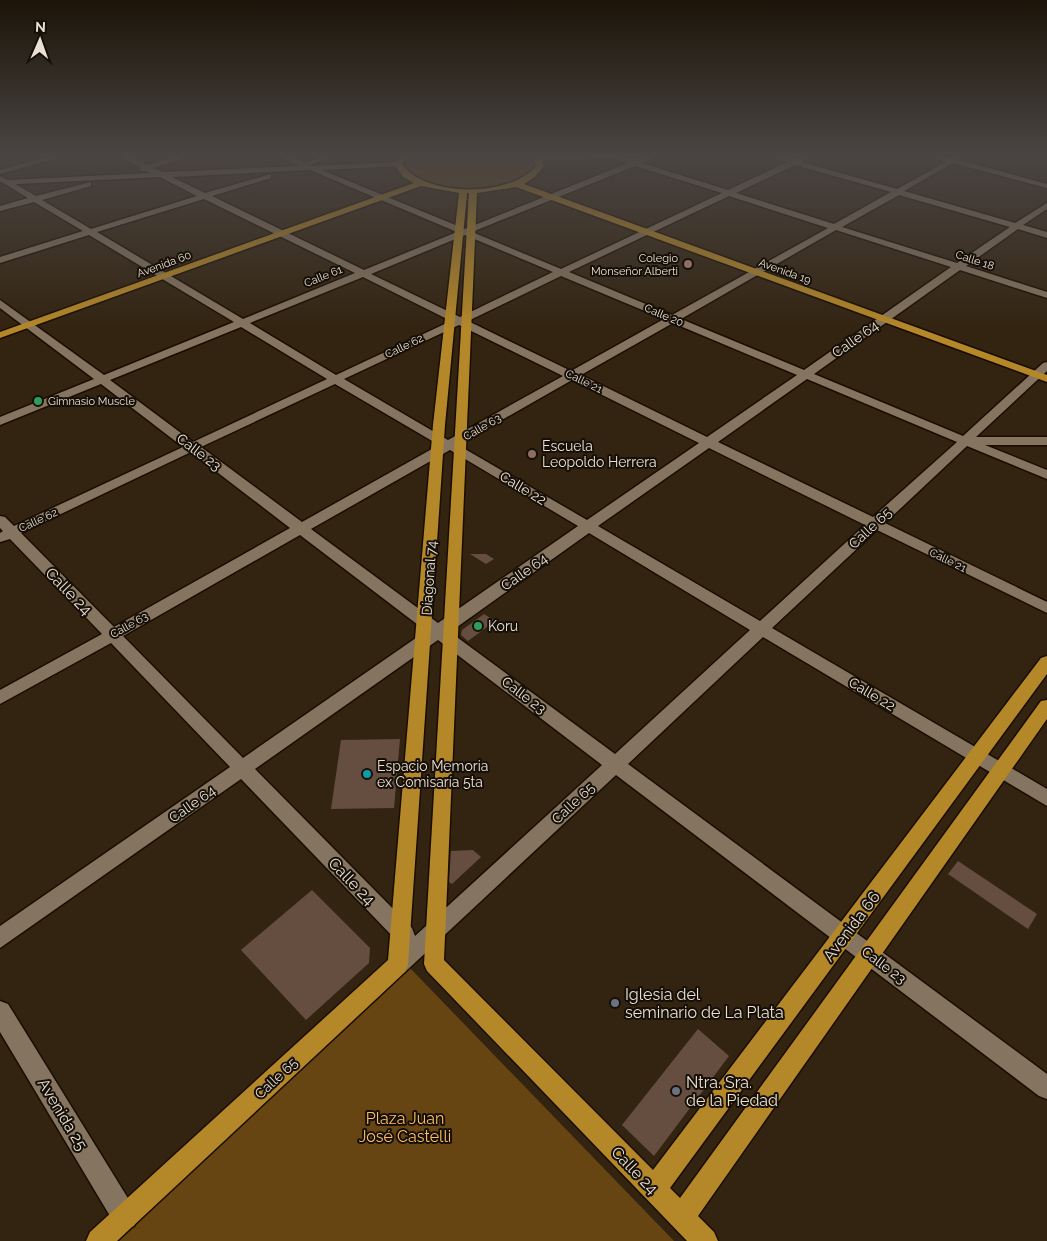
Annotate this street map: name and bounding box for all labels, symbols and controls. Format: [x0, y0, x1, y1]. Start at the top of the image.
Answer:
north arrow [15, 15, 65, 65]
text: N [35, 19, 46, 35]
street label: Calle 18 [954, 248, 996, 273]
street label: Avenida 60 [135, 249, 193, 280]
place label: Colegio Monseñor Alberti [591, 252, 678, 278]
street label: Avenida 19 [757, 256, 813, 287]
marker: Colegio Monseñor Alberti [682, 258, 694, 270]
street label: Calle 61 [302, 263, 344, 290]
street label: Calle 20 [642, 301, 686, 330]
street label: Calle 64 [829, 317, 881, 361]
street label: Calle 62 [383, 331, 426, 361]
street label: Calle 21 [563, 367, 605, 396]
marker: Gimnasio Muscle [32, 395, 44, 407]
place label: Gimnasio Muscle [48, 395, 135, 408]
street label: Calle 63 [461, 411, 503, 443]
street label: Calle 23 [174, 430, 224, 474]
place label: Escuela Leopoldo Herrera [542, 438, 657, 470]
marker: Escuela Leopoldo Herrera [526, 448, 538, 460]
street label: Calle 22 [497, 468, 549, 508]
street label: Calle 65 [845, 504, 895, 552]
street label: Calle 62 [17, 506, 60, 535]
street label: Diagonal 74 [418, 540, 440, 616]
street label: Calle 21 [927, 546, 969, 575]
street label: Calle 64 [498, 550, 550, 594]
street label: Calle 24 [41, 564, 96, 619]
street label: Calle 63 [108, 610, 151, 641]
place label: Koru [488, 618, 518, 634]
marker: Koru [472, 620, 484, 632]
street label: Calle 23 [499, 673, 549, 717]
street label: Calle 22 [846, 674, 898, 714]
place label: Espacio Memoria ex Comisaría 5ta [377, 758, 488, 790]
marker: Espacio Memoria ex Comisaría 5ta [361, 768, 373, 780]
street label: Calle 65 [548, 779, 598, 827]
street label: Calle 64 [166, 782, 218, 826]
street label: Calle 24 [324, 854, 379, 909]
street label: Avenida 66 [819, 888, 884, 965]
street label: Calle 23 [859, 943, 909, 987]
place label: Iglesia del seminario de La Plata [625, 985, 784, 1022]
marker: Iglesia del seminario de La Plata [609, 997, 621, 1009]
street label: Calle 65 [251, 1054, 301, 1102]
place label: Ntra. Sra. de la Piedad [686, 1073, 778, 1110]
street label: Avenida 25 [34, 1075, 92, 1154]
marker: Ntra. Sra. de la Piedad [670, 1085, 682, 1097]
park label: Plaza Juan José Castelli [359, 1109, 451, 1146]
street label: Calle 24 [607, 1143, 662, 1198]

